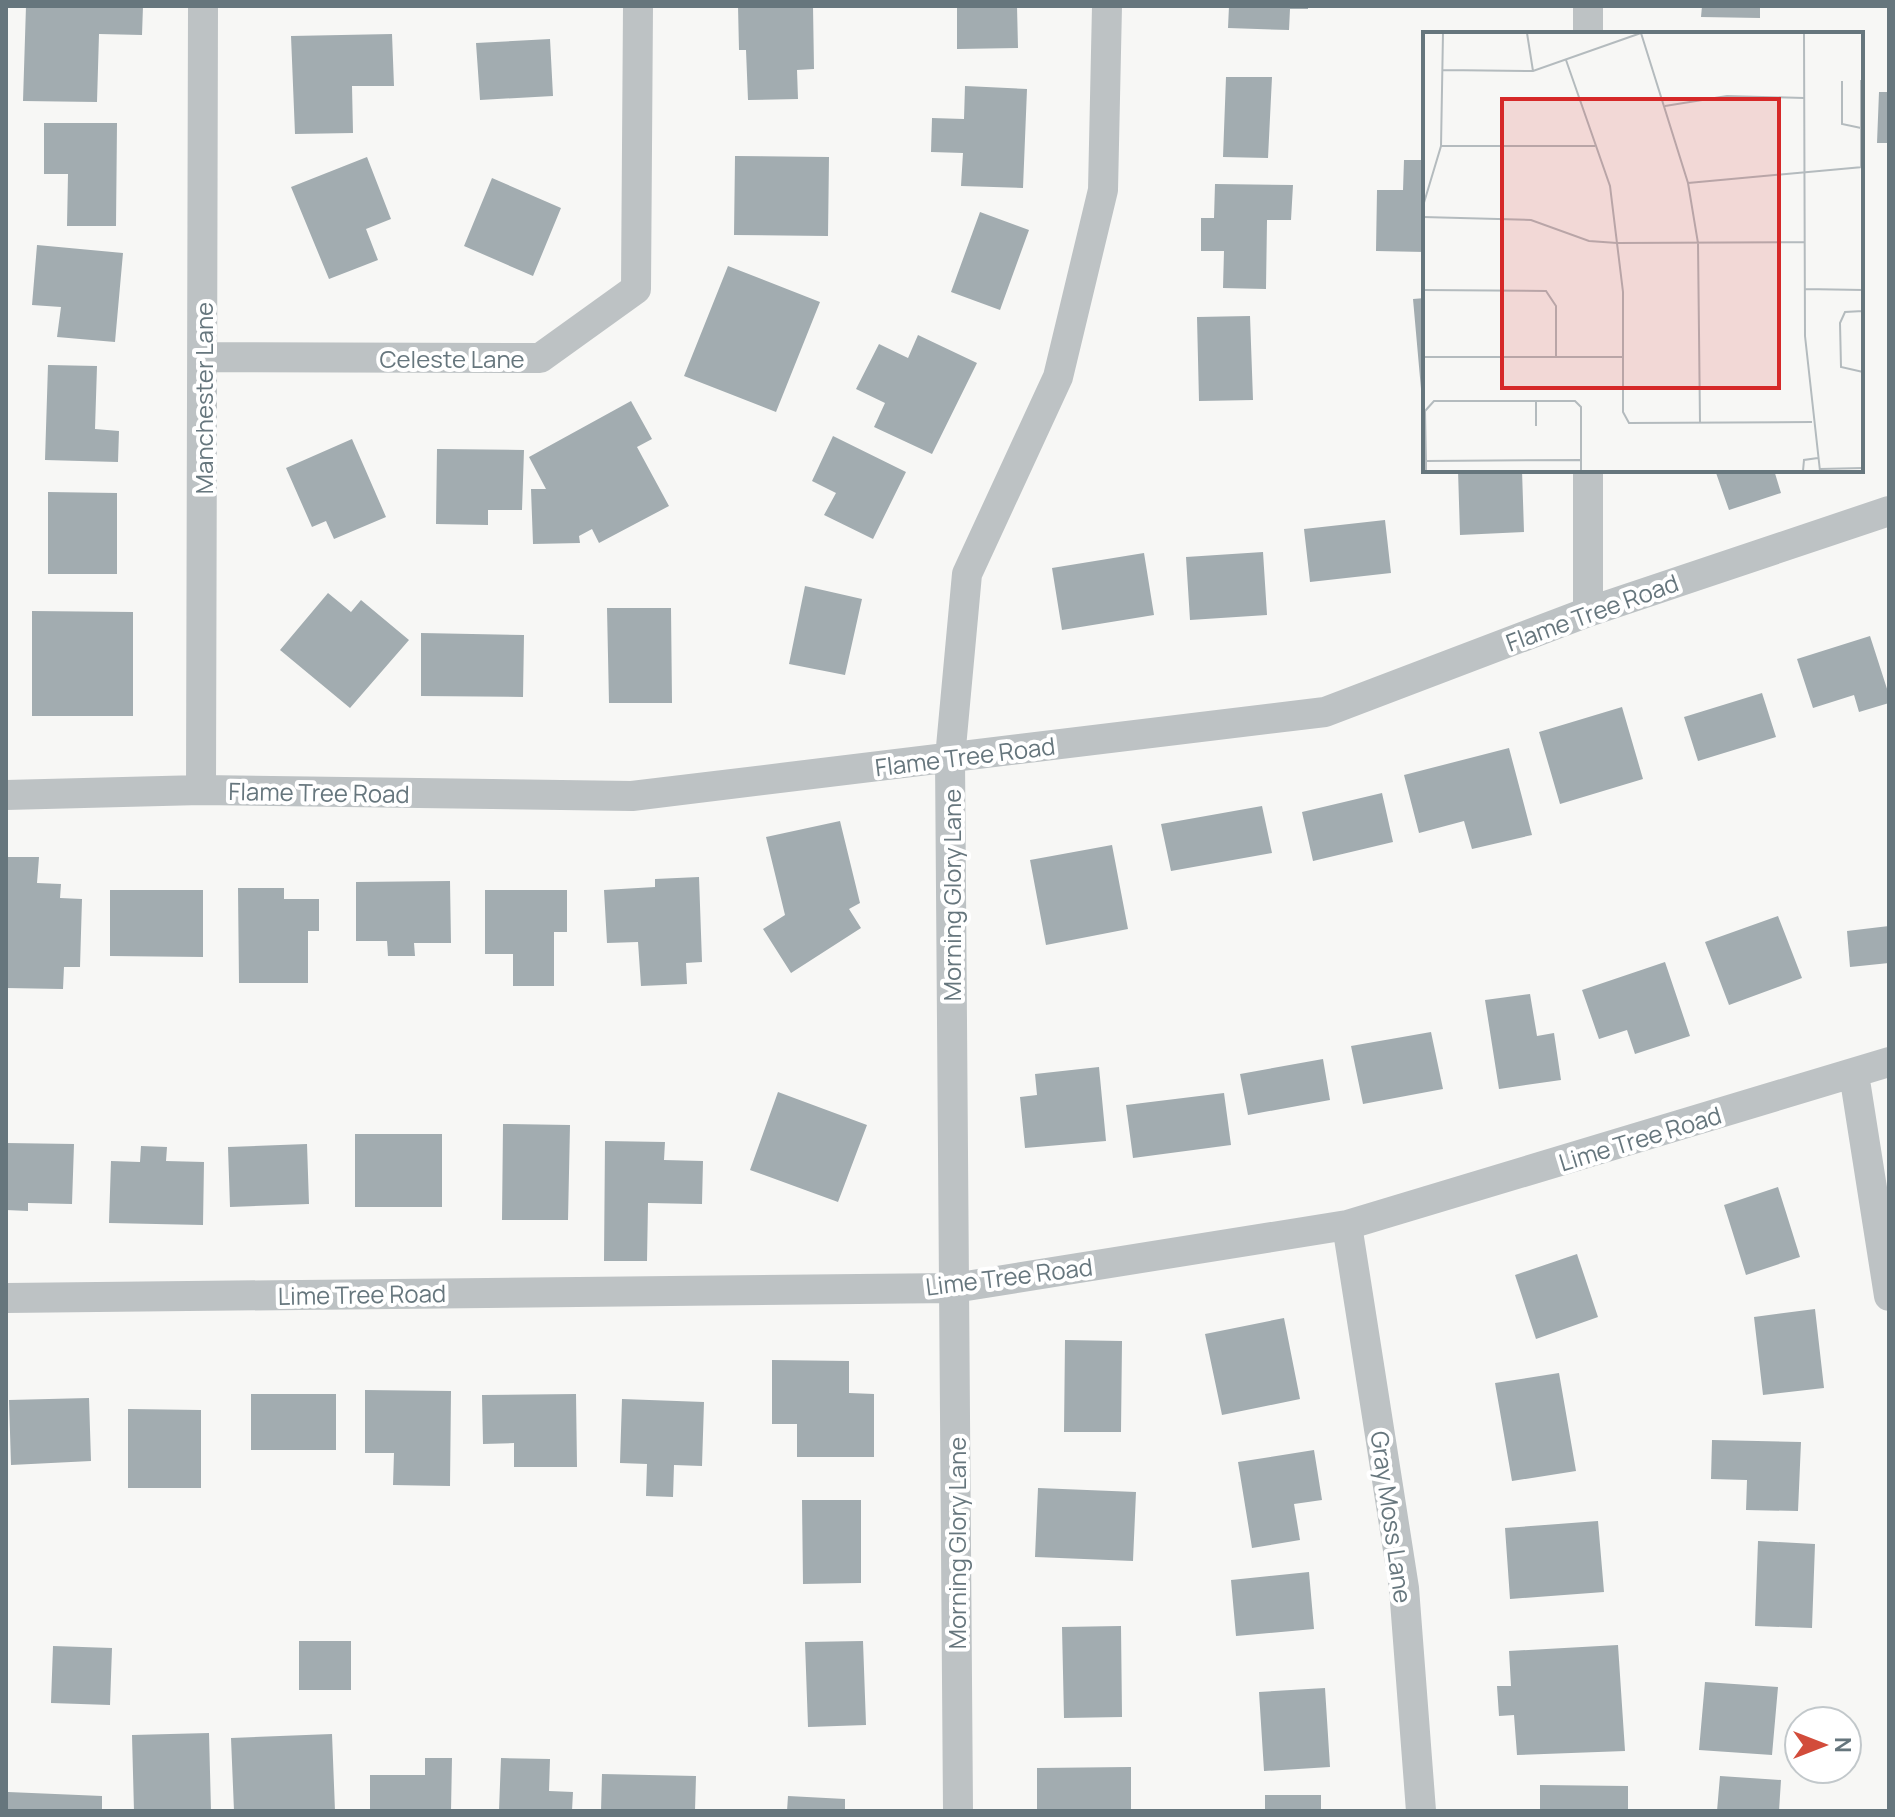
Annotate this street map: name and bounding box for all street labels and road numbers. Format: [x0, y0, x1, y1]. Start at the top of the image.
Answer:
street label: Manchester Lane [187, 302, 220, 494]
street label: Celeste Lane [379, 342, 525, 375]
street label: Flame Tree Road [1501, 565, 1683, 659]
street label: Flame Tree Road [873, 729, 1057, 783]
street label: Flame Tree Road [228, 774, 410, 810]
street label: Morning Glory Lane [935, 789, 968, 1001]
street label: Lime Tree Road [1555, 1098, 1725, 1178]
street label: Lime Tree Road [923, 1249, 1095, 1303]
street label: Lime Tree Road [278, 1276, 446, 1312]
street label: Gray Moss Lane [1364, 1429, 1420, 1605]
street label: Morning Glory Lane [940, 1437, 973, 1649]

